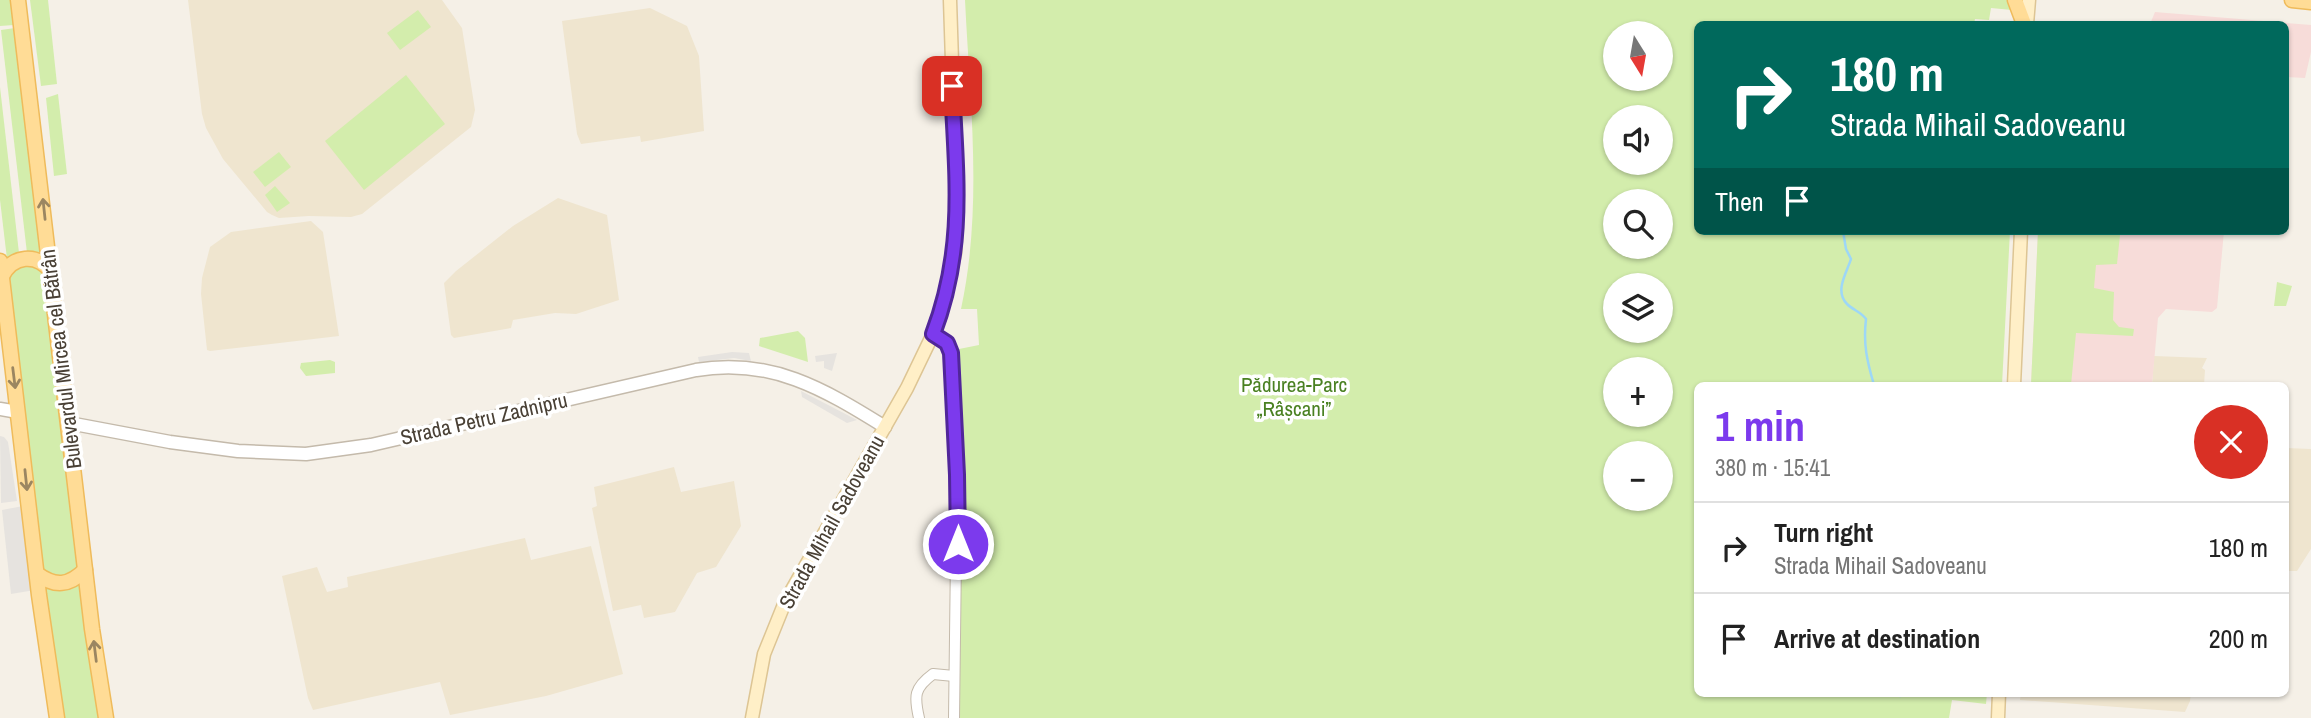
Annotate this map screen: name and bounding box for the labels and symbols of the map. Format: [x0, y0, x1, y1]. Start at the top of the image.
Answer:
north arrow [1603, 21, 1673, 91]
pin [922, 56, 982, 116]
one-way arrow [37, 198, 50, 221]
street label: Bulevardul Mircea cel Bătrân [33, 248, 88, 471]
one-way arrow [7, 366, 20, 389]
park label: Pădurea-Parc „Râșcani” [1241, 370, 1347, 423]
street label: Strada Petru Zadnipru [398, 385, 570, 452]
street label: Strada Mihail Sadoveanu [772, 430, 891, 614]
one-way arrow [19, 468, 32, 491]
position arrow [921, 507, 995, 581]
one-way arrow [88, 640, 101, 662]

